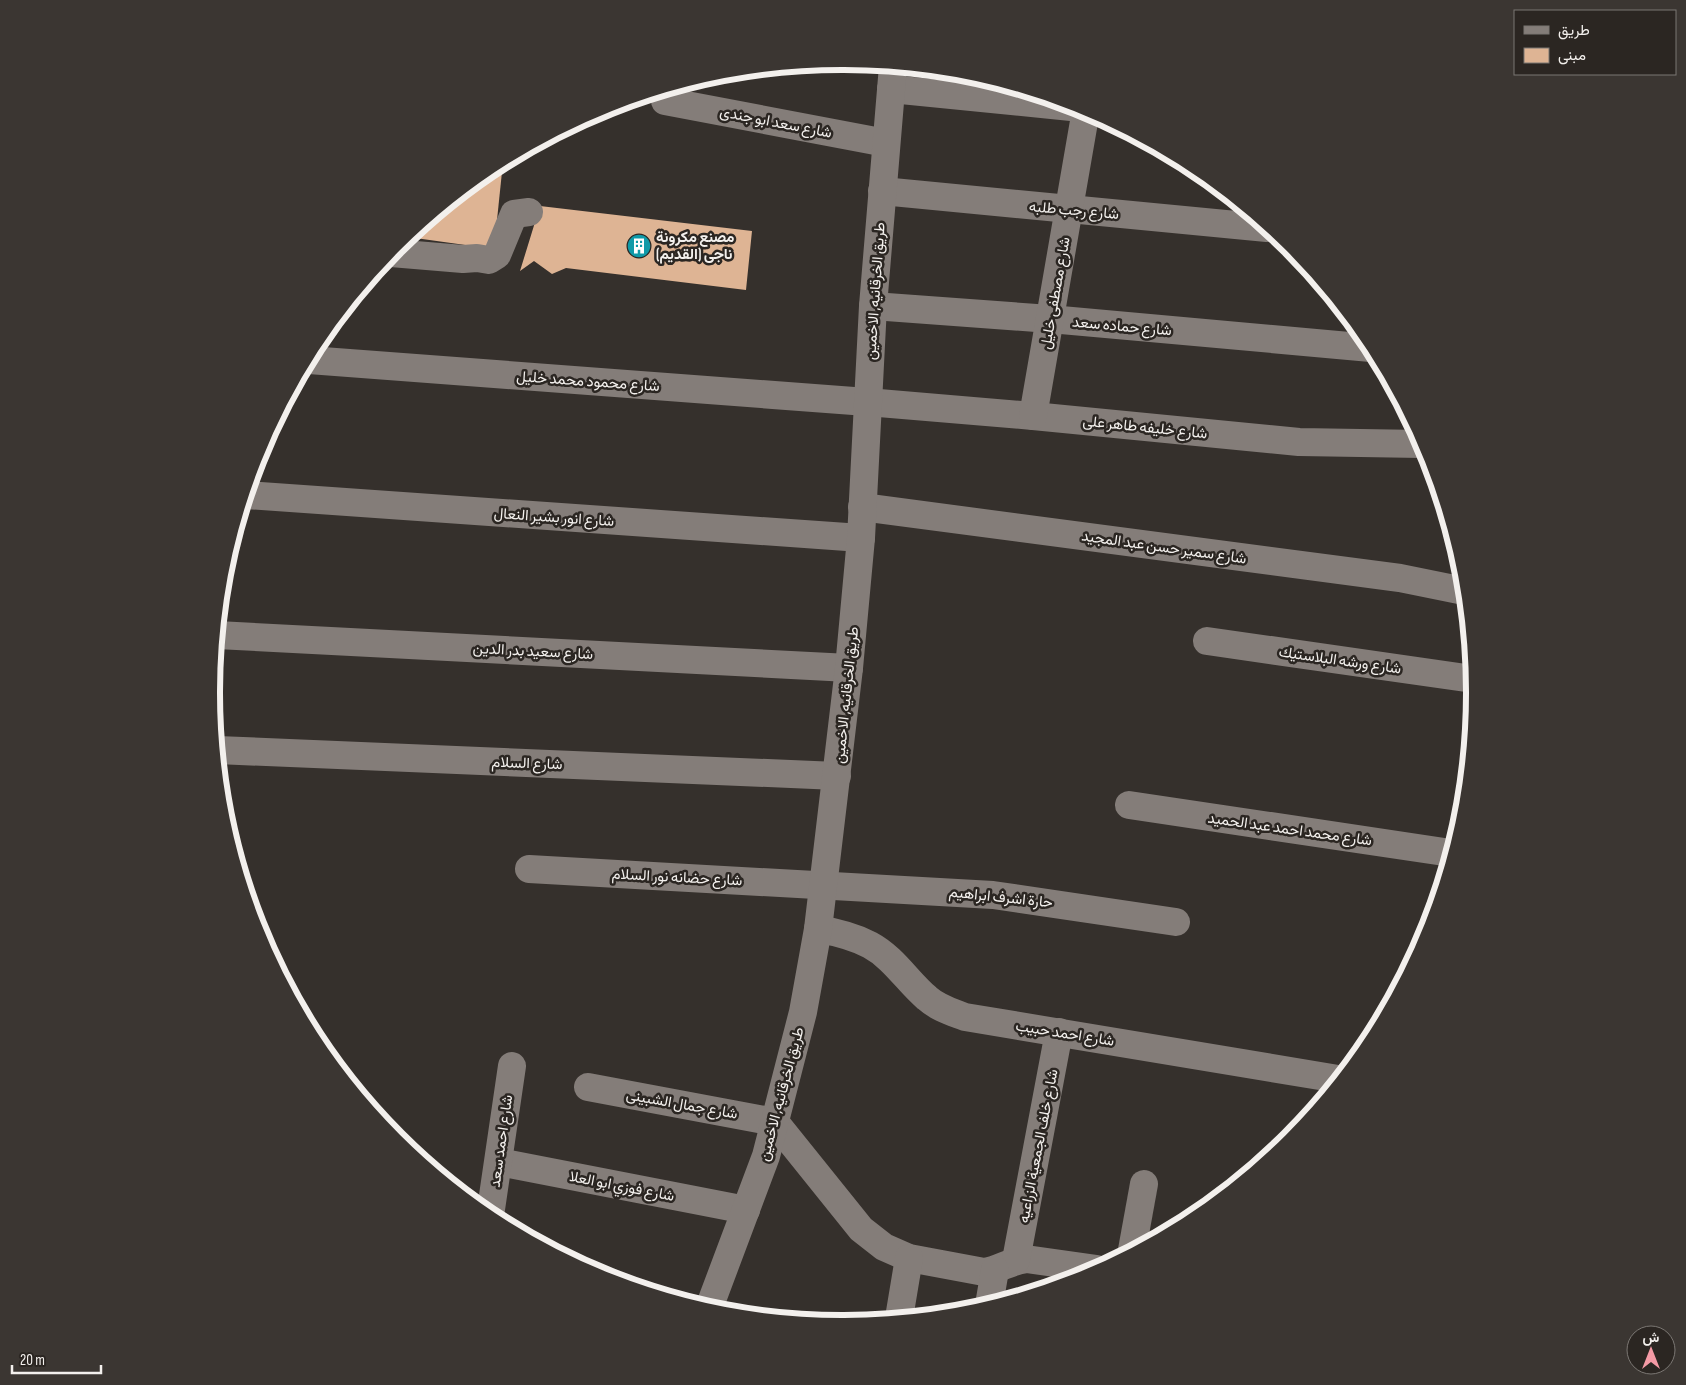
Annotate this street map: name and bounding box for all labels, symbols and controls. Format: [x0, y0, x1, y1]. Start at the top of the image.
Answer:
legend [1514, 10, 1676, 75]
text: طريق [1558, 21, 1590, 40]
text: مبنى [1558, 46, 1586, 65]
street label: شارع سعد ابو جندى [718, 102, 834, 144]
street label: شارع رجب طلبه [1028, 197, 1120, 225]
street label: طريق الخرقانيه, الاخمين [861, 221, 890, 360]
place label: مصنع مكرونة ناجى (القديم) [656, 228, 735, 264]
building icon: مصنع مكرونة ناجى (القديم) [626, 233, 652, 259]
street label: شارع مصطفى خليل [1036, 235, 1076, 351]
street label: شارع حماده سعد [1071, 313, 1173, 341]
street label: شارع محمود محمد خليل [516, 367, 660, 397]
street label: شارع خليفه طاهر على [1082, 412, 1208, 444]
street label: شارع انور بشير النعال [493, 504, 615, 532]
street label: شارع سمير حسن عبد المجيد [1080, 527, 1248, 569]
street label: طريق الخرقانيه, الاخمين [830, 625, 863, 765]
street label: شارع سعيد بدر الدين [472, 639, 594, 665]
street label: شارع ورشه البلاستيك [1277, 642, 1403, 680]
street label: شارع السلام [491, 753, 563, 775]
street label: شارع محمد احمد عبد الحميد [1206, 809, 1373, 851]
street label: شارع حضانه نور السلام [611, 865, 743, 891]
street label: حارة اشرف ابراهيم [948, 883, 1054, 912]
street label: شارع احمد حبيب [1014, 1016, 1116, 1052]
street label: طريق الخرقانيه, الاخمين [754, 1025, 809, 1163]
street label: شارع خلف الجمعية الزراعيه [1014, 1067, 1064, 1225]
street label: شارع جمال الشبينى [624, 1085, 739, 1125]
street label: شارع احمد سعد [486, 1093, 518, 1189]
street label: شارع فوزي ابو العلا [567, 1167, 676, 1209]
north arrow [1626, 1325, 1676, 1375]
text: ش [1643, 1329, 1660, 1346]
scale bar [12, 1342, 101, 1374]
text: 20 m [20, 1351, 45, 1370]

